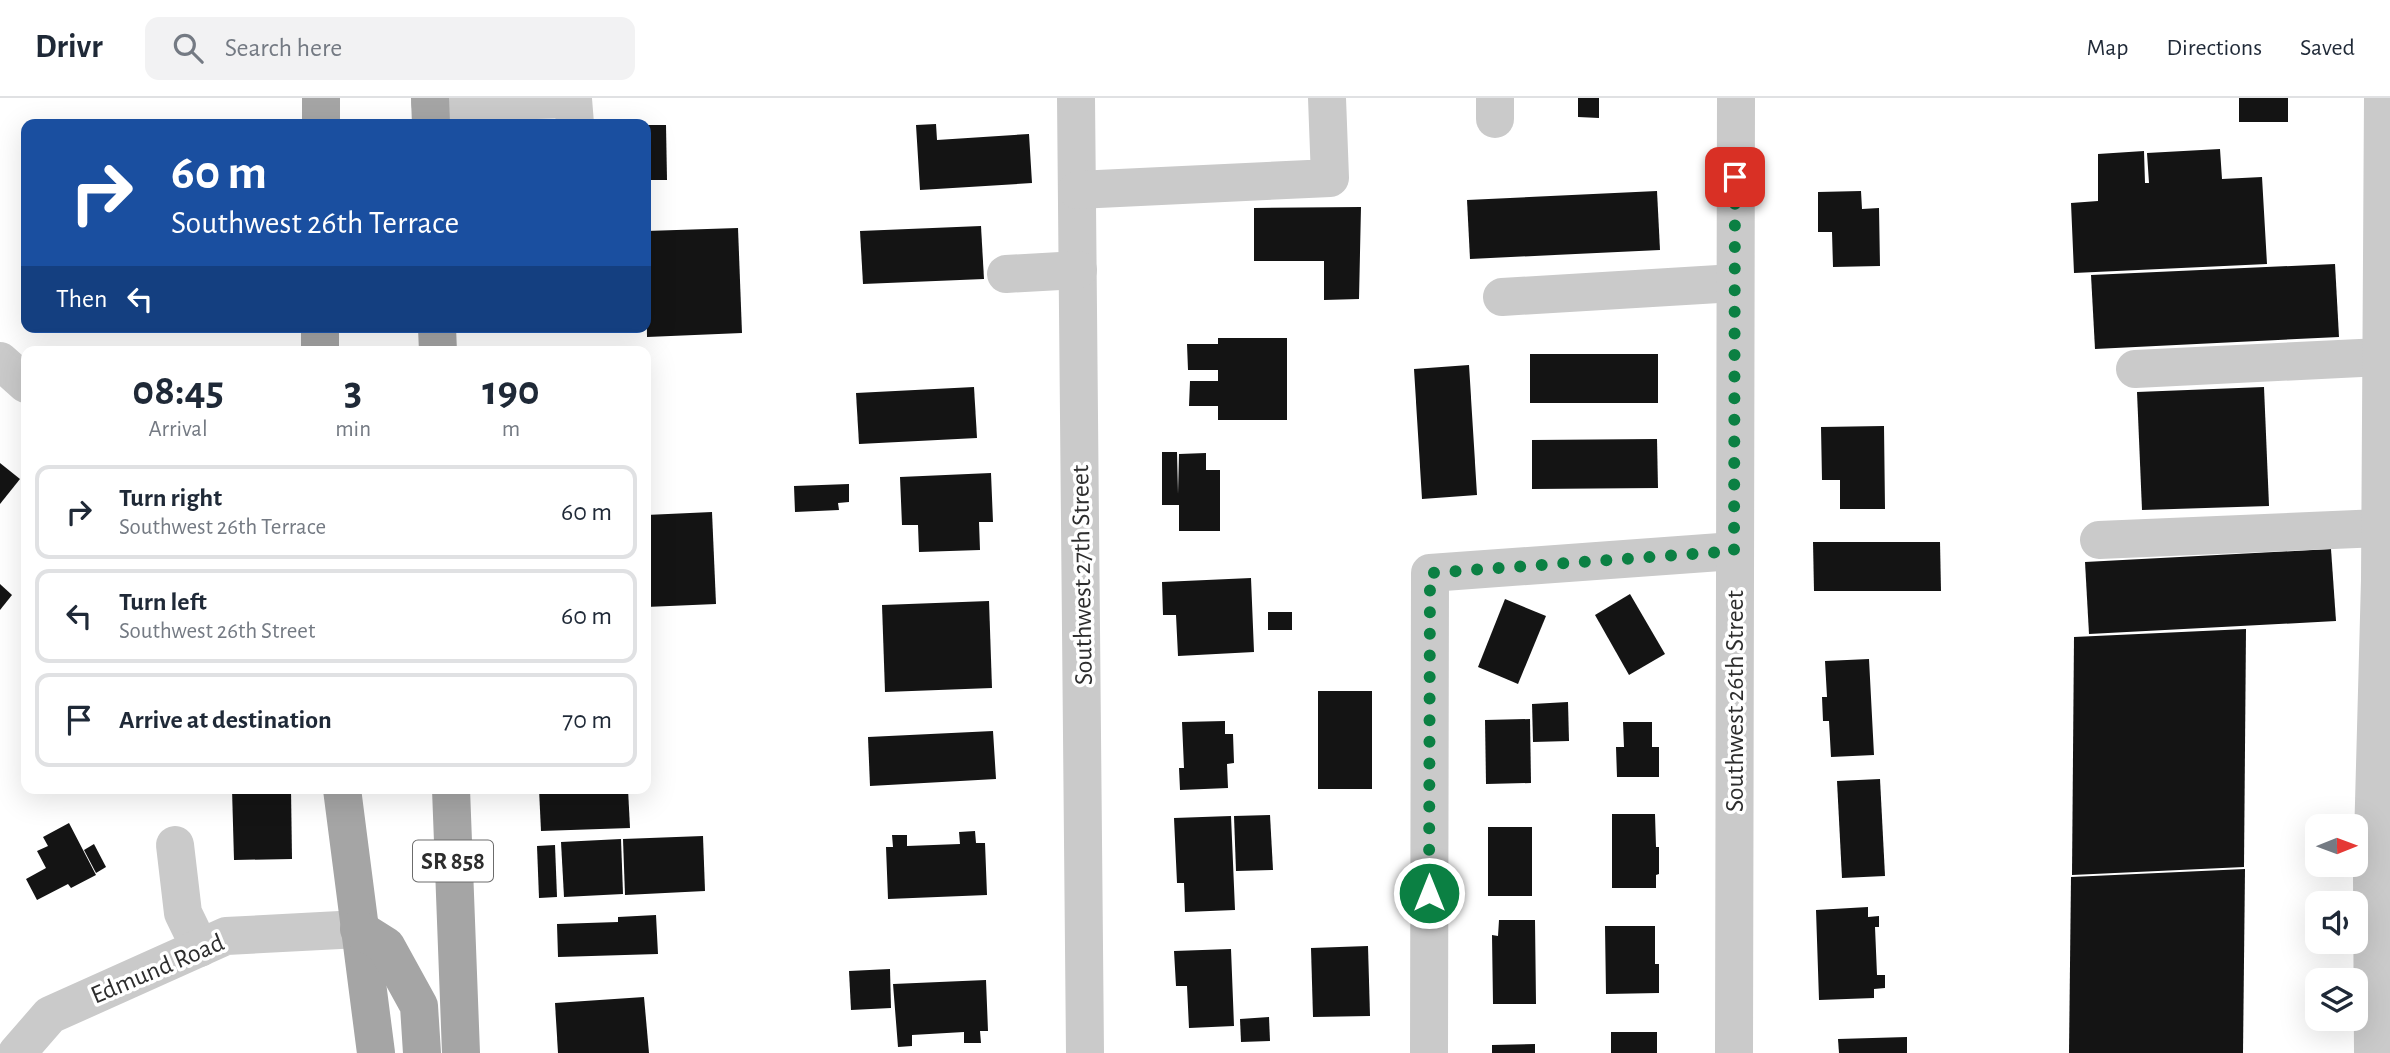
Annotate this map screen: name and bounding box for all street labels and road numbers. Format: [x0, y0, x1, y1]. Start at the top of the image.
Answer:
street label: Southwest 27th Street [1067, 465, 1097, 685]
street label: Southwest 26th Street [1722, 590, 1748, 812]
road number: SR 858 [413, 840, 493, 882]
street label: Edmund Road [87, 929, 228, 1009]

